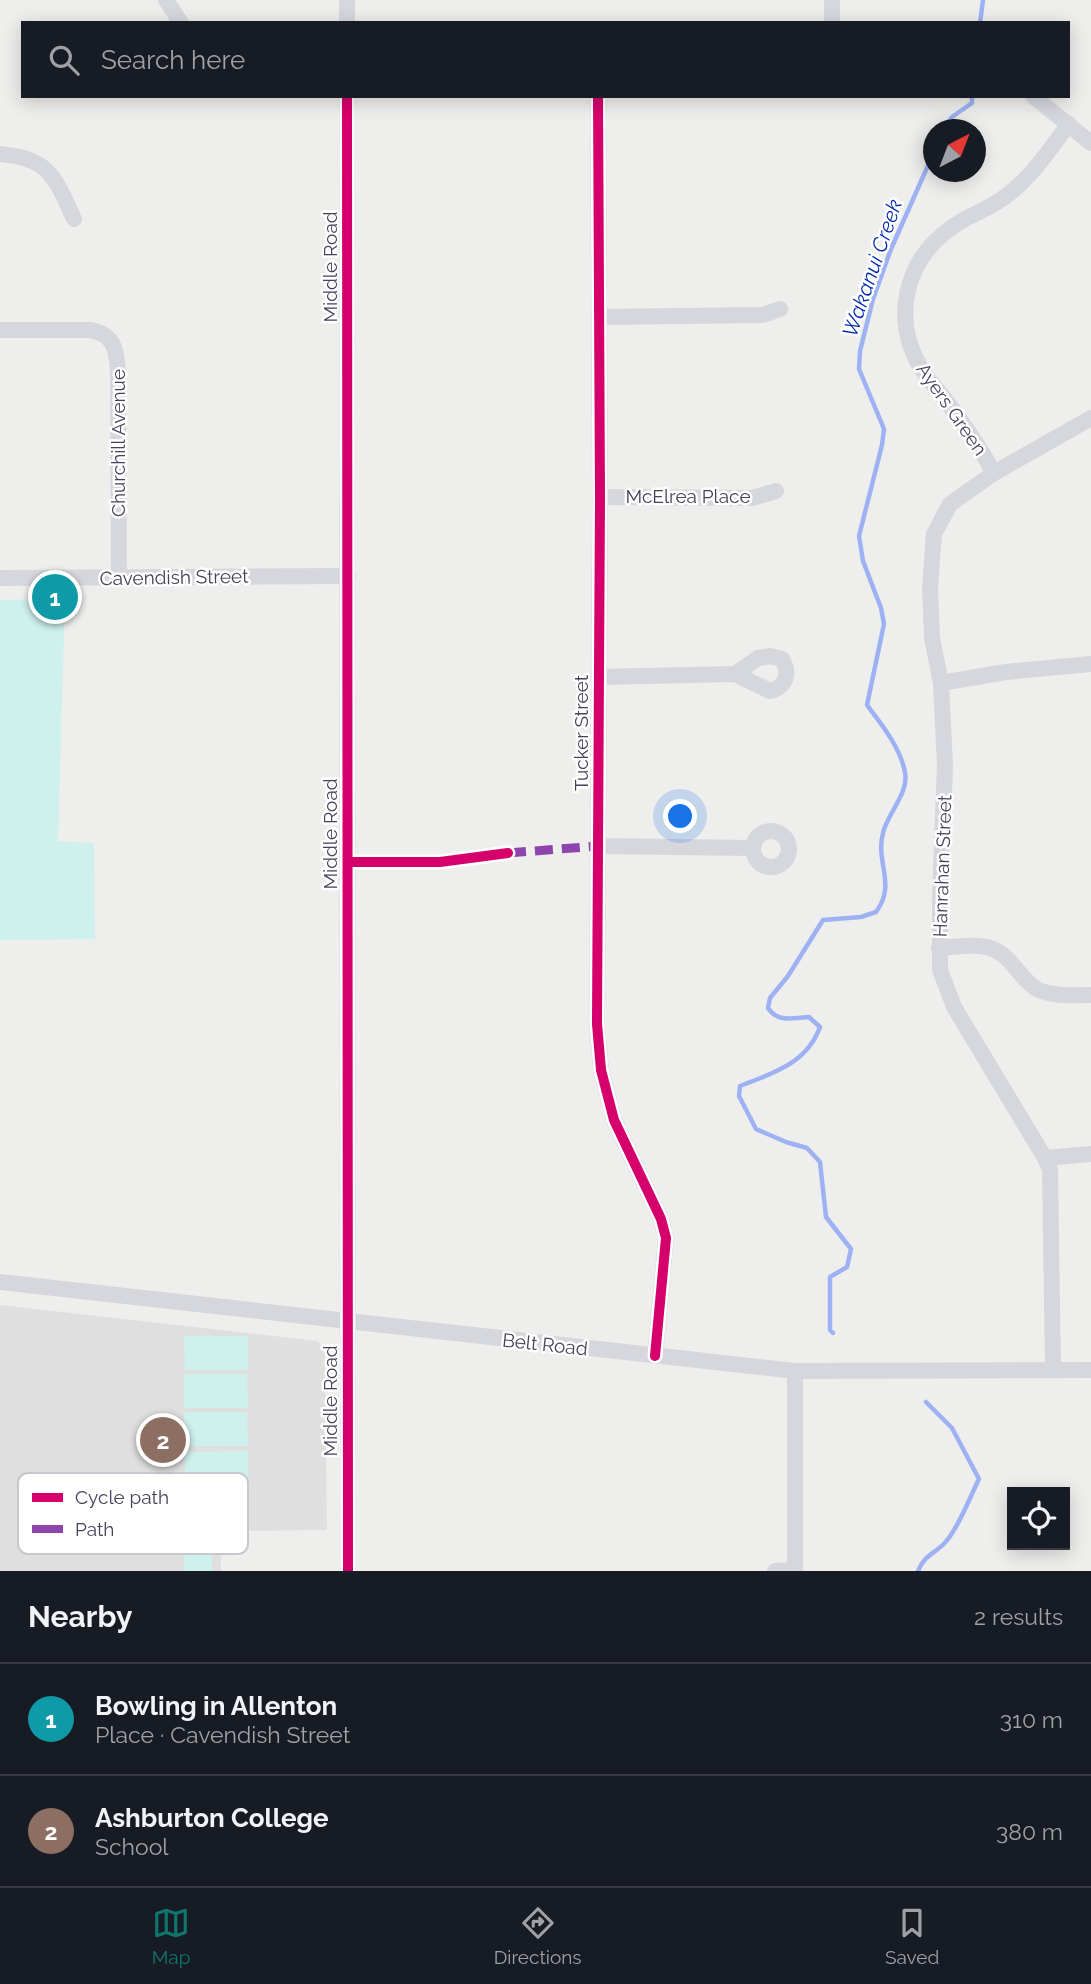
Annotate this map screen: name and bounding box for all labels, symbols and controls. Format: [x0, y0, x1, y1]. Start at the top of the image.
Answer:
search box [21, 21, 1070, 98]
icon: search [45, 41, 83, 79]
text: Search here [101, 45, 245, 75]
north arrow [923, 119, 986, 182]
water label: Wakanui Creek [837, 196, 907, 340]
street label: Middle Road [319, 211, 341, 323]
street label: Ayers Green [912, 359, 992, 459]
street label: Churchill Avenue [107, 369, 129, 517]
street label: McElrea Place [625, 485, 751, 507]
street label: Cavendish Street [99, 565, 249, 589]
pin: 1 [32, 571, 78, 623]
street label: Tucker Street [570, 674, 592, 791]
street label: Middle Road [319, 778, 341, 890]
street label: Hanrahan Street [929, 794, 955, 938]
your location [663, 799, 697, 833]
street label: Belt Road [501, 1329, 589, 1359]
street label: Middle Road [319, 1345, 341, 1457]
pin: 2 [140, 1414, 186, 1466]
legend [18, 1473, 248, 1554]
text: Cycle path [75, 1486, 169, 1508]
map controls [1007, 1487, 1070, 1550]
button: locate [1007, 1487, 1070, 1550]
text: Path [75, 1518, 114, 1540]
text: Nearby [28, 1599, 132, 1634]
text: 2 results [974, 1603, 1063, 1630]
text: Bowling in Allenton [95, 1691, 337, 1721]
text: 1 [45, 1706, 57, 1733]
text: 310 m [1000, 1706, 1063, 1733]
text: Place · Cavendish Street [95, 1721, 350, 1748]
text: Ashburton College [95, 1803, 329, 1833]
text: 2 [45, 1818, 57, 1845]
text: 380 m [996, 1818, 1063, 1845]
text: School [95, 1833, 169, 1860]
tab: Map [152, 1904, 190, 1968]
tab: Directions [494, 1904, 582, 1968]
tab: Saved [885, 1904, 939, 1968]

